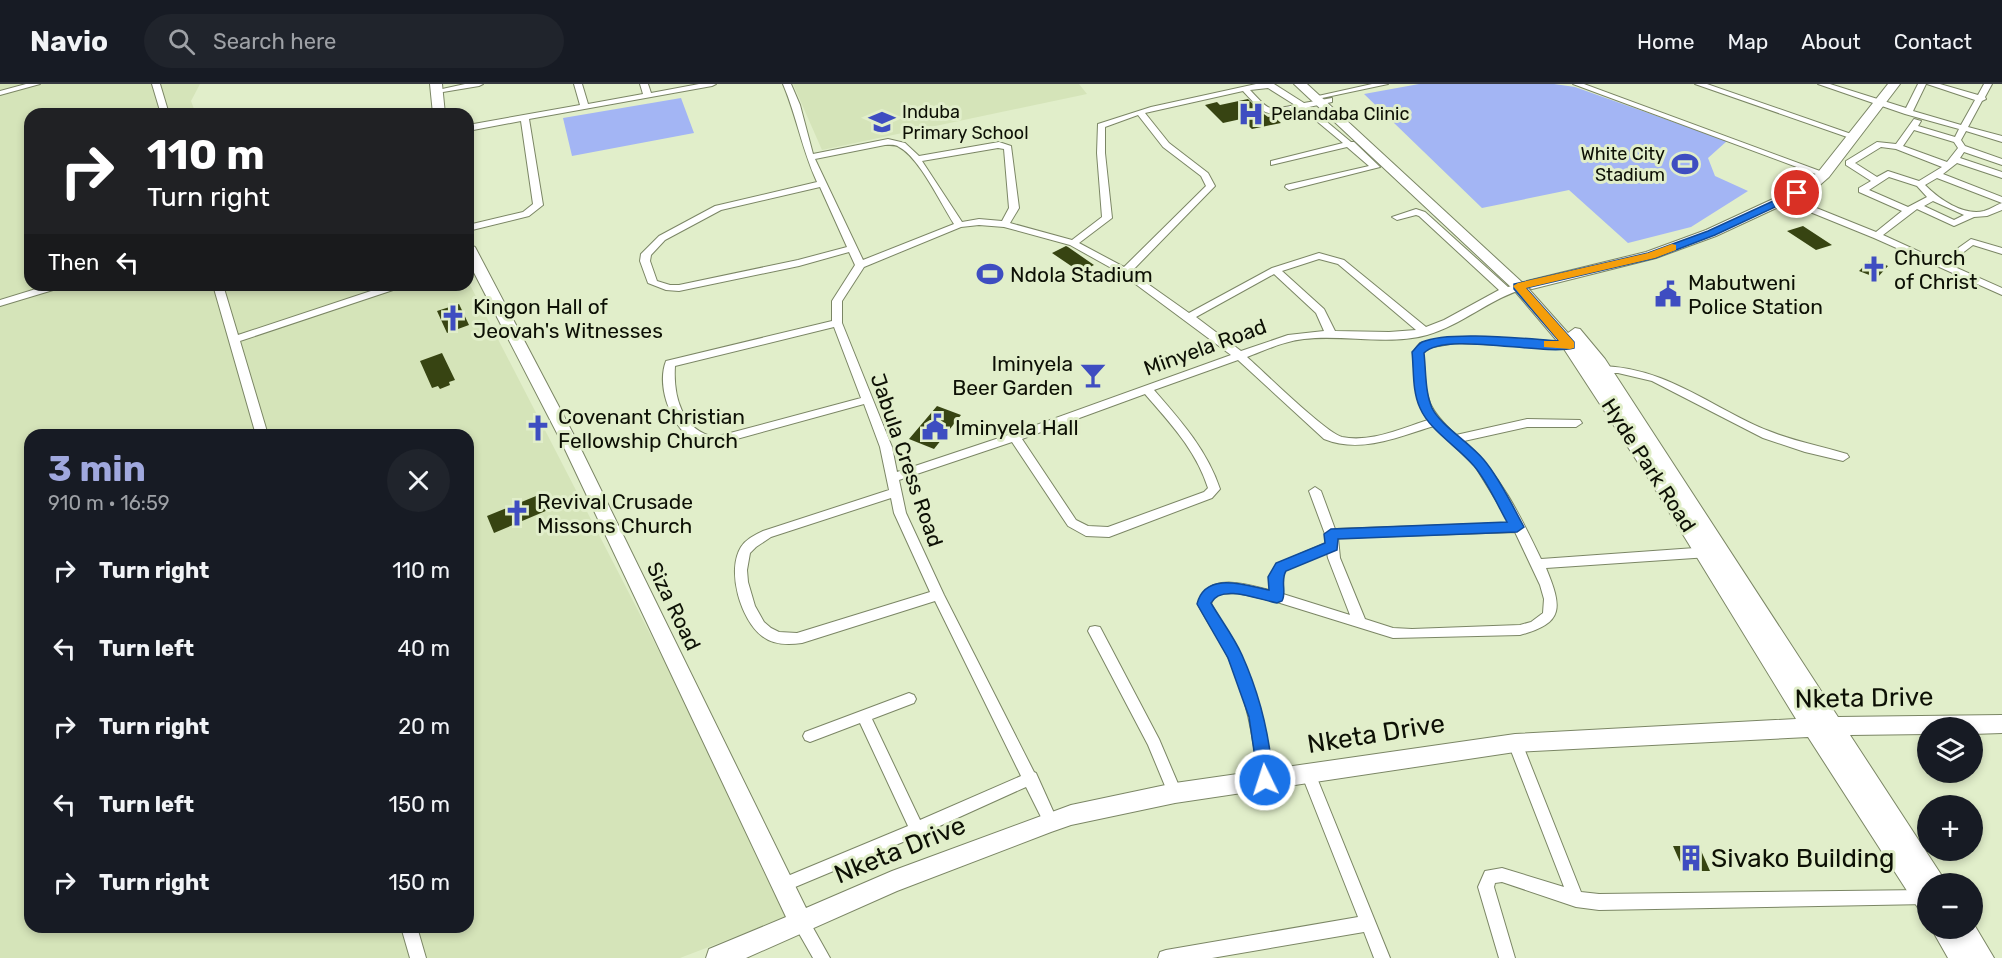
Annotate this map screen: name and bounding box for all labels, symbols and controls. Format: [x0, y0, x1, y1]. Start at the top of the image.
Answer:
search box [144, 14, 564, 68]
text: Navio [30, 25, 108, 58]
icon: search [165, 25, 198, 58]
text: Search here [213, 28, 336, 55]
text: Home [1637, 29, 1694, 54]
text: Map [1727, 29, 1768, 54]
text: About [1801, 29, 1861, 54]
text: Contact [1894, 29, 1972, 54]
hospital icon: Pelandaba Clinic [1236, 99, 1266, 129]
place label: Induba Primary School [902, 101, 1029, 144]
place label: Pelandaba Clinic [1271, 103, 1409, 125]
school or university icon: Induba Primary School [867, 107, 897, 137]
text: 110 m [147, 130, 265, 180]
icon: right [48, 132, 126, 210]
place label: White City Stadium [1580, 143, 1665, 186]
sports icon: White City Stadium [1670, 149, 1700, 179]
pin [1771, 167, 1822, 218]
icon: arrive [1780, 176, 1813, 209]
text: Turn right [147, 181, 270, 213]
place label: Church of Christ [1894, 245, 1977, 294]
icon: left [111, 246, 144, 279]
text: Then [48, 249, 99, 276]
church icon: Church of Christ [1859, 254, 1889, 284]
sports icon: Ndola Stadium [975, 259, 1005, 289]
place label: Ndola Stadium [1010, 262, 1153, 287]
place label: Mabutweni Police Station [1688, 270, 1823, 319]
public building icon: Mabutweni Police Station [1653, 279, 1683, 309]
place label: Kingon Hall of Jeovah's Witnesses [473, 294, 663, 343]
church icon: Kingon Hall of Jeovah's Witnesses [438, 303, 468, 333]
street label: Minyela Road [1140, 313, 1270, 381]
place label: Iminyela Beer Garden [952, 351, 1073, 400]
bar icon: Iminyela Beer Garden [1078, 360, 1108, 390]
street label: Jabula Cress Road [866, 370, 948, 550]
street label: Hyde Park Road [1597, 394, 1701, 536]
place label: Covenant Christian Fellowship Church [558, 404, 745, 453]
public building icon: Iminyela Hall [920, 412, 950, 442]
church icon: Covenant Christian Fellowship Church [523, 413, 553, 443]
place label: Iminyela Hall [955, 415, 1078, 440]
text: 3 min [48, 447, 146, 490]
button: close [387, 449, 450, 512]
place label: Revival Crusade Missons Church [537, 489, 693, 538]
text: 910 m · 16:59 [48, 491, 170, 515]
church icon: Revival Crusade Missons Church [502, 498, 532, 528]
icon: right [48, 554, 81, 587]
text: Turn right [99, 557, 209, 584]
text: 110 m [392, 557, 450, 584]
street label: Siza Road [642, 558, 706, 654]
icon: left [48, 632, 81, 665]
text: Turn left [99, 635, 194, 662]
text: 40 m [397, 635, 450, 662]
street label: Nketa Drive [1794, 681, 1934, 715]
street label: Nketa Drive [1305, 708, 1447, 760]
icon: right [48, 710, 81, 743]
text: Turn right [99, 713, 209, 740]
text: 20 m [398, 713, 450, 740]
map controls [1917, 717, 1983, 939]
button: layers [1917, 717, 1983, 783]
position arrow [1233, 748, 1297, 812]
icon: left [48, 788, 81, 821]
text: Turn left [99, 791, 194, 818]
text: 150 m [389, 791, 450, 818]
button: + [1917, 795, 1983, 861]
street label: Nketa Drive [830, 810, 970, 890]
building icon: Sivako Building [1676, 843, 1706, 873]
place label: Sivako Building [1711, 843, 1894, 874]
icon: right [48, 866, 81, 899]
text: Turn right [99, 869, 209, 896]
text: 150 m [389, 869, 450, 896]
button: − [1917, 873, 1983, 939]

